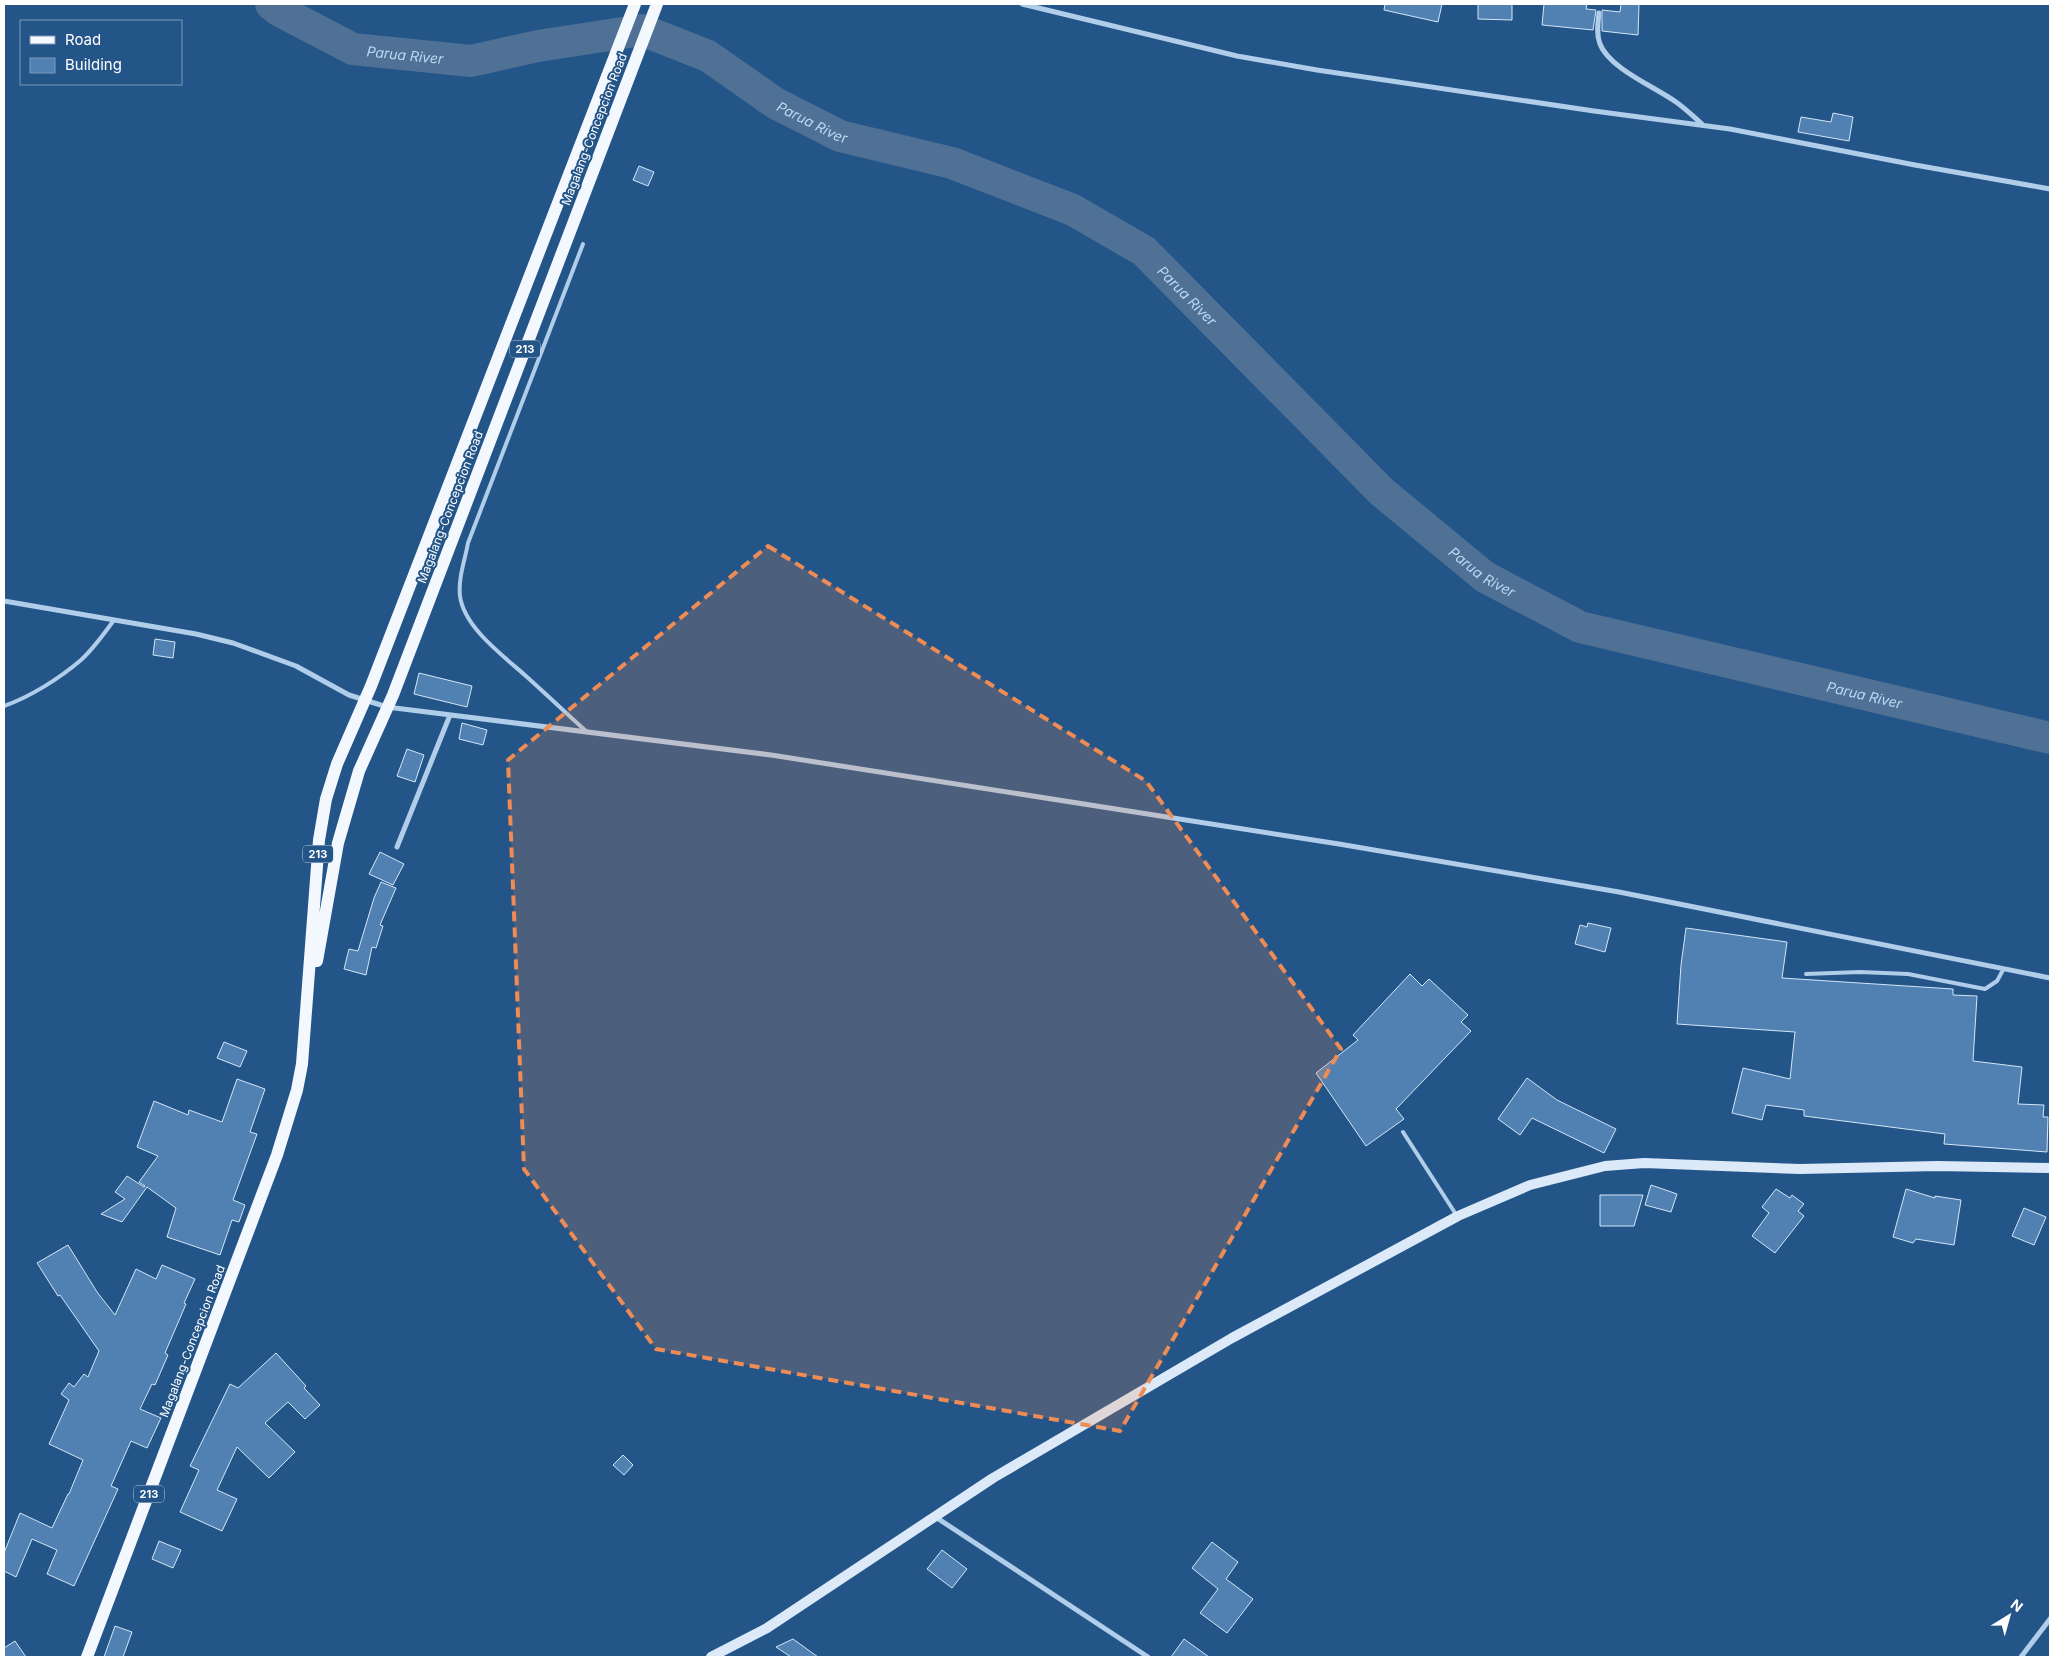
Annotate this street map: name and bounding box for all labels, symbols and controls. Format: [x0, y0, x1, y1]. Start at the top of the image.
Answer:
legend [20, 20, 182, 85]
text: Road [65, 30, 101, 49]
water label: Parua River [366, 42, 445, 67]
street label: Magalang-Concepcion Road [558, 51, 630, 207]
text: Building [65, 55, 122, 74]
water label: Parua River [774, 97, 850, 146]
water label: Parua River [1155, 262, 1221, 329]
road number: 213 [510, 340, 540, 358]
street label: Magalang-Concepcion Road [414, 429, 486, 585]
water label: Parua River [1446, 543, 1519, 600]
water label: Parua River [1825, 677, 1905, 712]
road number: 213 [303, 846, 333, 862]
street label: Magalang-Concepcion Road [156, 1263, 228, 1419]
road number: 213 [134, 1486, 164, 1502]
north arrow [1984, 1591, 2034, 1641]
text: N [2008, 1595, 2027, 1615]

